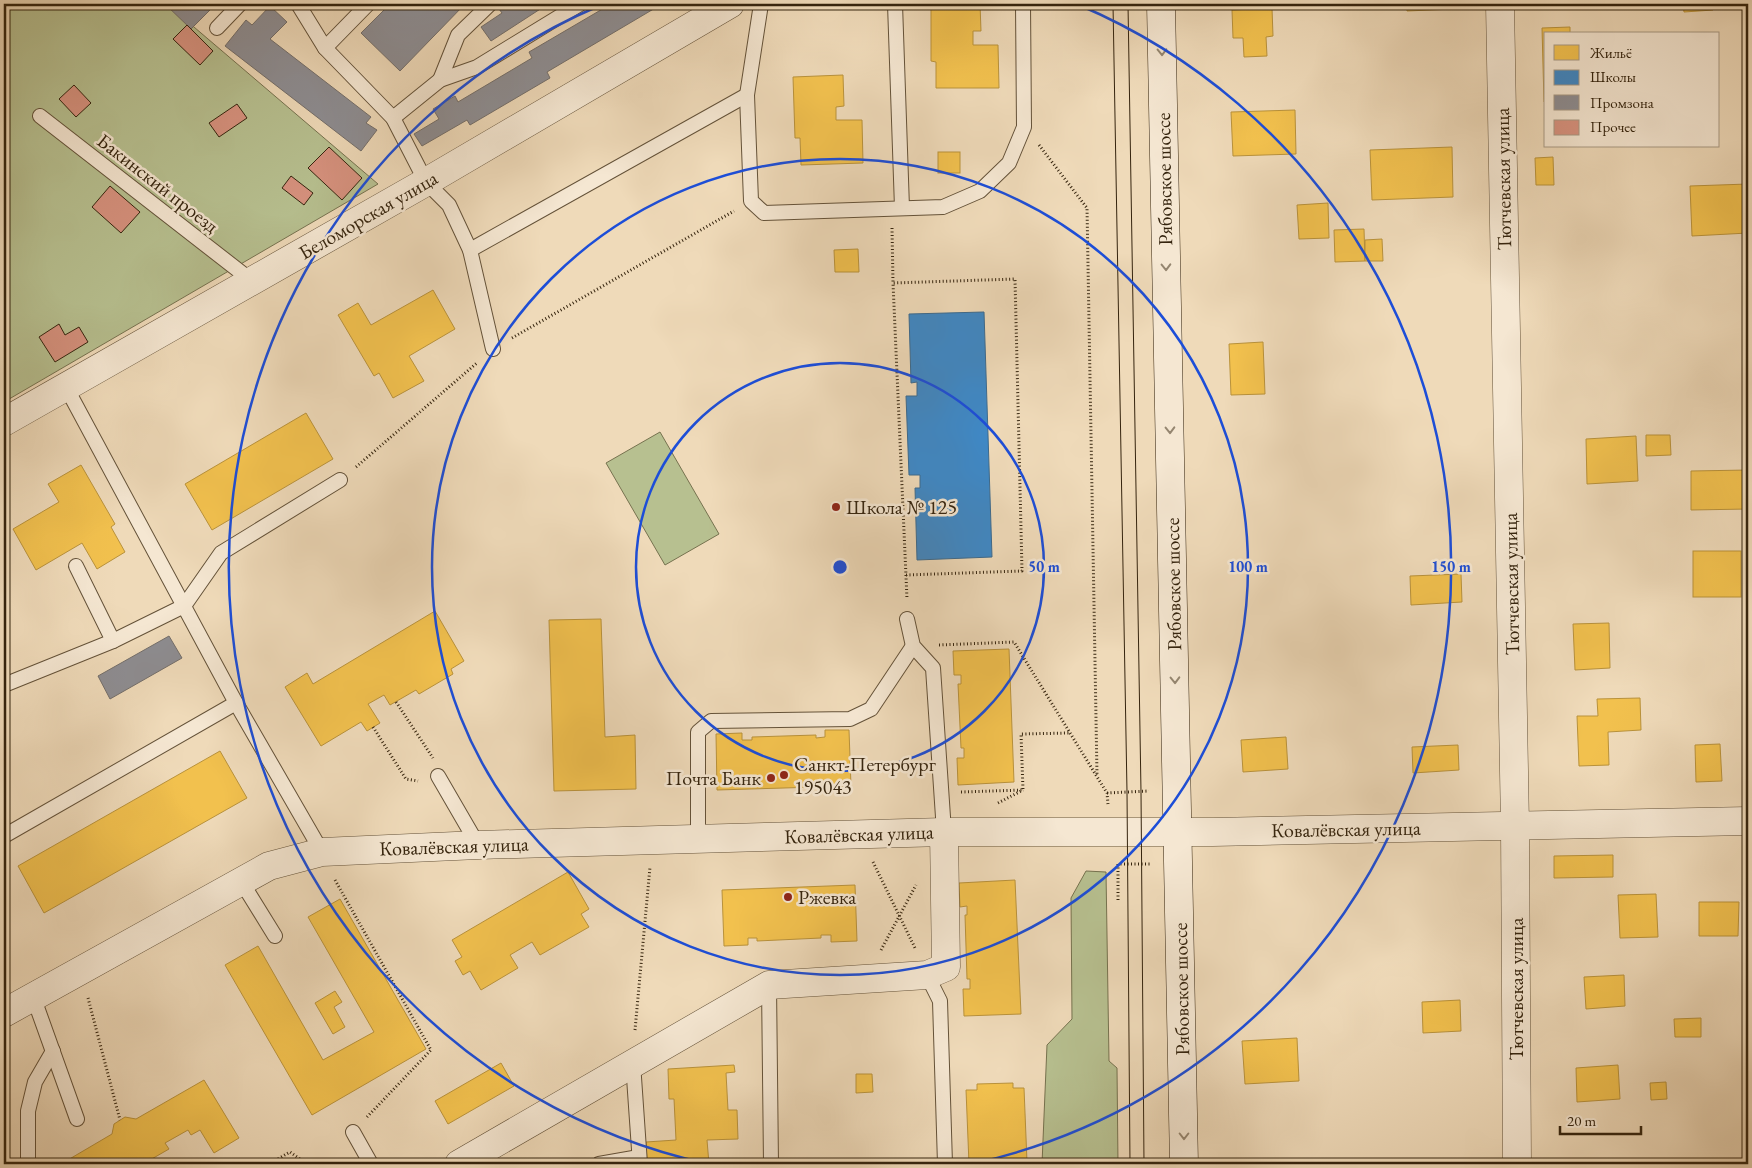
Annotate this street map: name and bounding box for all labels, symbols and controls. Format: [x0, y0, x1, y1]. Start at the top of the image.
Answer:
legend [1544, 32, 1720, 148]
text: Жильё [1589, 43, 1632, 62]
one-way arrow [1156, 49, 1167, 57]
text: Школы [1590, 67, 1636, 86]
text: Промзона [1590, 93, 1654, 112]
street label: Тютчевская улица [1489, 107, 1517, 251]
street label: Рябовское шоссе [1150, 112, 1178, 246]
text: Прочее [1590, 117, 1636, 136]
street label: Бакинский проезд [92, 127, 224, 239]
street label: Беломорская улица [294, 165, 442, 265]
one-way arrow [1161, 264, 1171, 272]
one-way arrow [1165, 426, 1175, 434]
place label: Школа № 125 [846, 494, 957, 520]
marker: Школа № 125 [830, 501, 842, 513]
street label: Тютчевская улица [1497, 512, 1525, 656]
street label: Рябовское шоссе [1159, 517, 1187, 651]
text: 50 m [1028, 557, 1060, 576]
text: 100 m [1228, 557, 1268, 576]
text: 150 m [1431, 557, 1471, 576]
centre of rings [831, 558, 849, 576]
one-way arrow [1170, 676, 1180, 684]
place label: Санкт-Петербург 195043 [794, 751, 936, 800]
place label: Почта Банк [666, 765, 761, 791]
marker: Санкт-Петербург 195043 [778, 769, 790, 781]
marker: Почта Банк [765, 772, 777, 784]
street label: Ковалёвская улица [1271, 815, 1421, 843]
street label: Ковалёвская улица [784, 818, 934, 850]
street label: Ковалёвская улица [379, 830, 529, 862]
place label: Ржевка [798, 884, 856, 910]
marker: Ржевка [782, 891, 794, 903]
street label: Тютчевская улица [1503, 918, 1529, 1060]
street label: Рябовское шоссе [1167, 922, 1195, 1056]
scale bar [1560, 1103, 1641, 1135]
text: 20 m [1567, 1111, 1596, 1130]
one-way arrow [1179, 1133, 1189, 1141]

